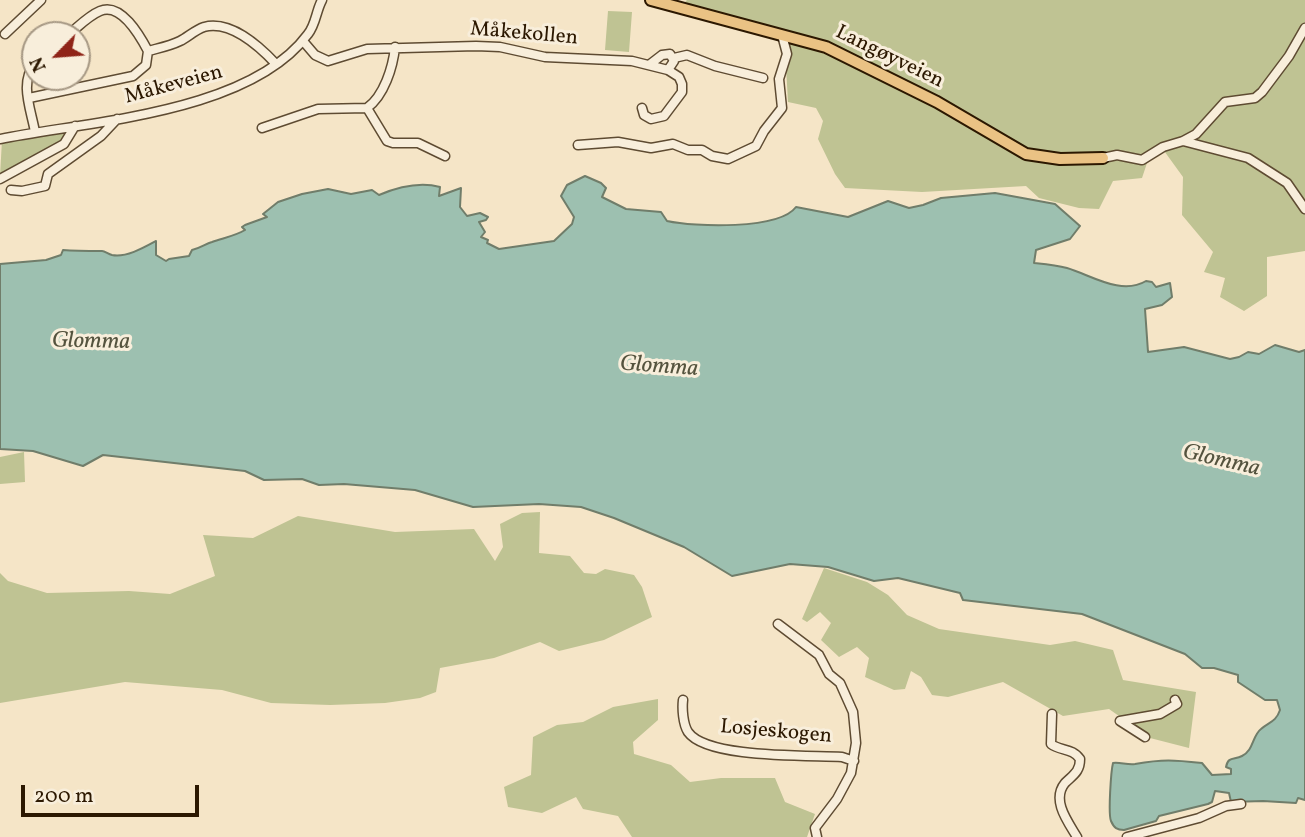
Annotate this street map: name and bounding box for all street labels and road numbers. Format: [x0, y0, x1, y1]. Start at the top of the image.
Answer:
street label: Måkekollen [469, 18, 579, 52]
street label: Langøyveien [831, 21, 947, 95]
street label: Måkeveien [122, 61, 226, 111]
street label: Losjeskogen [719, 716, 833, 750]

